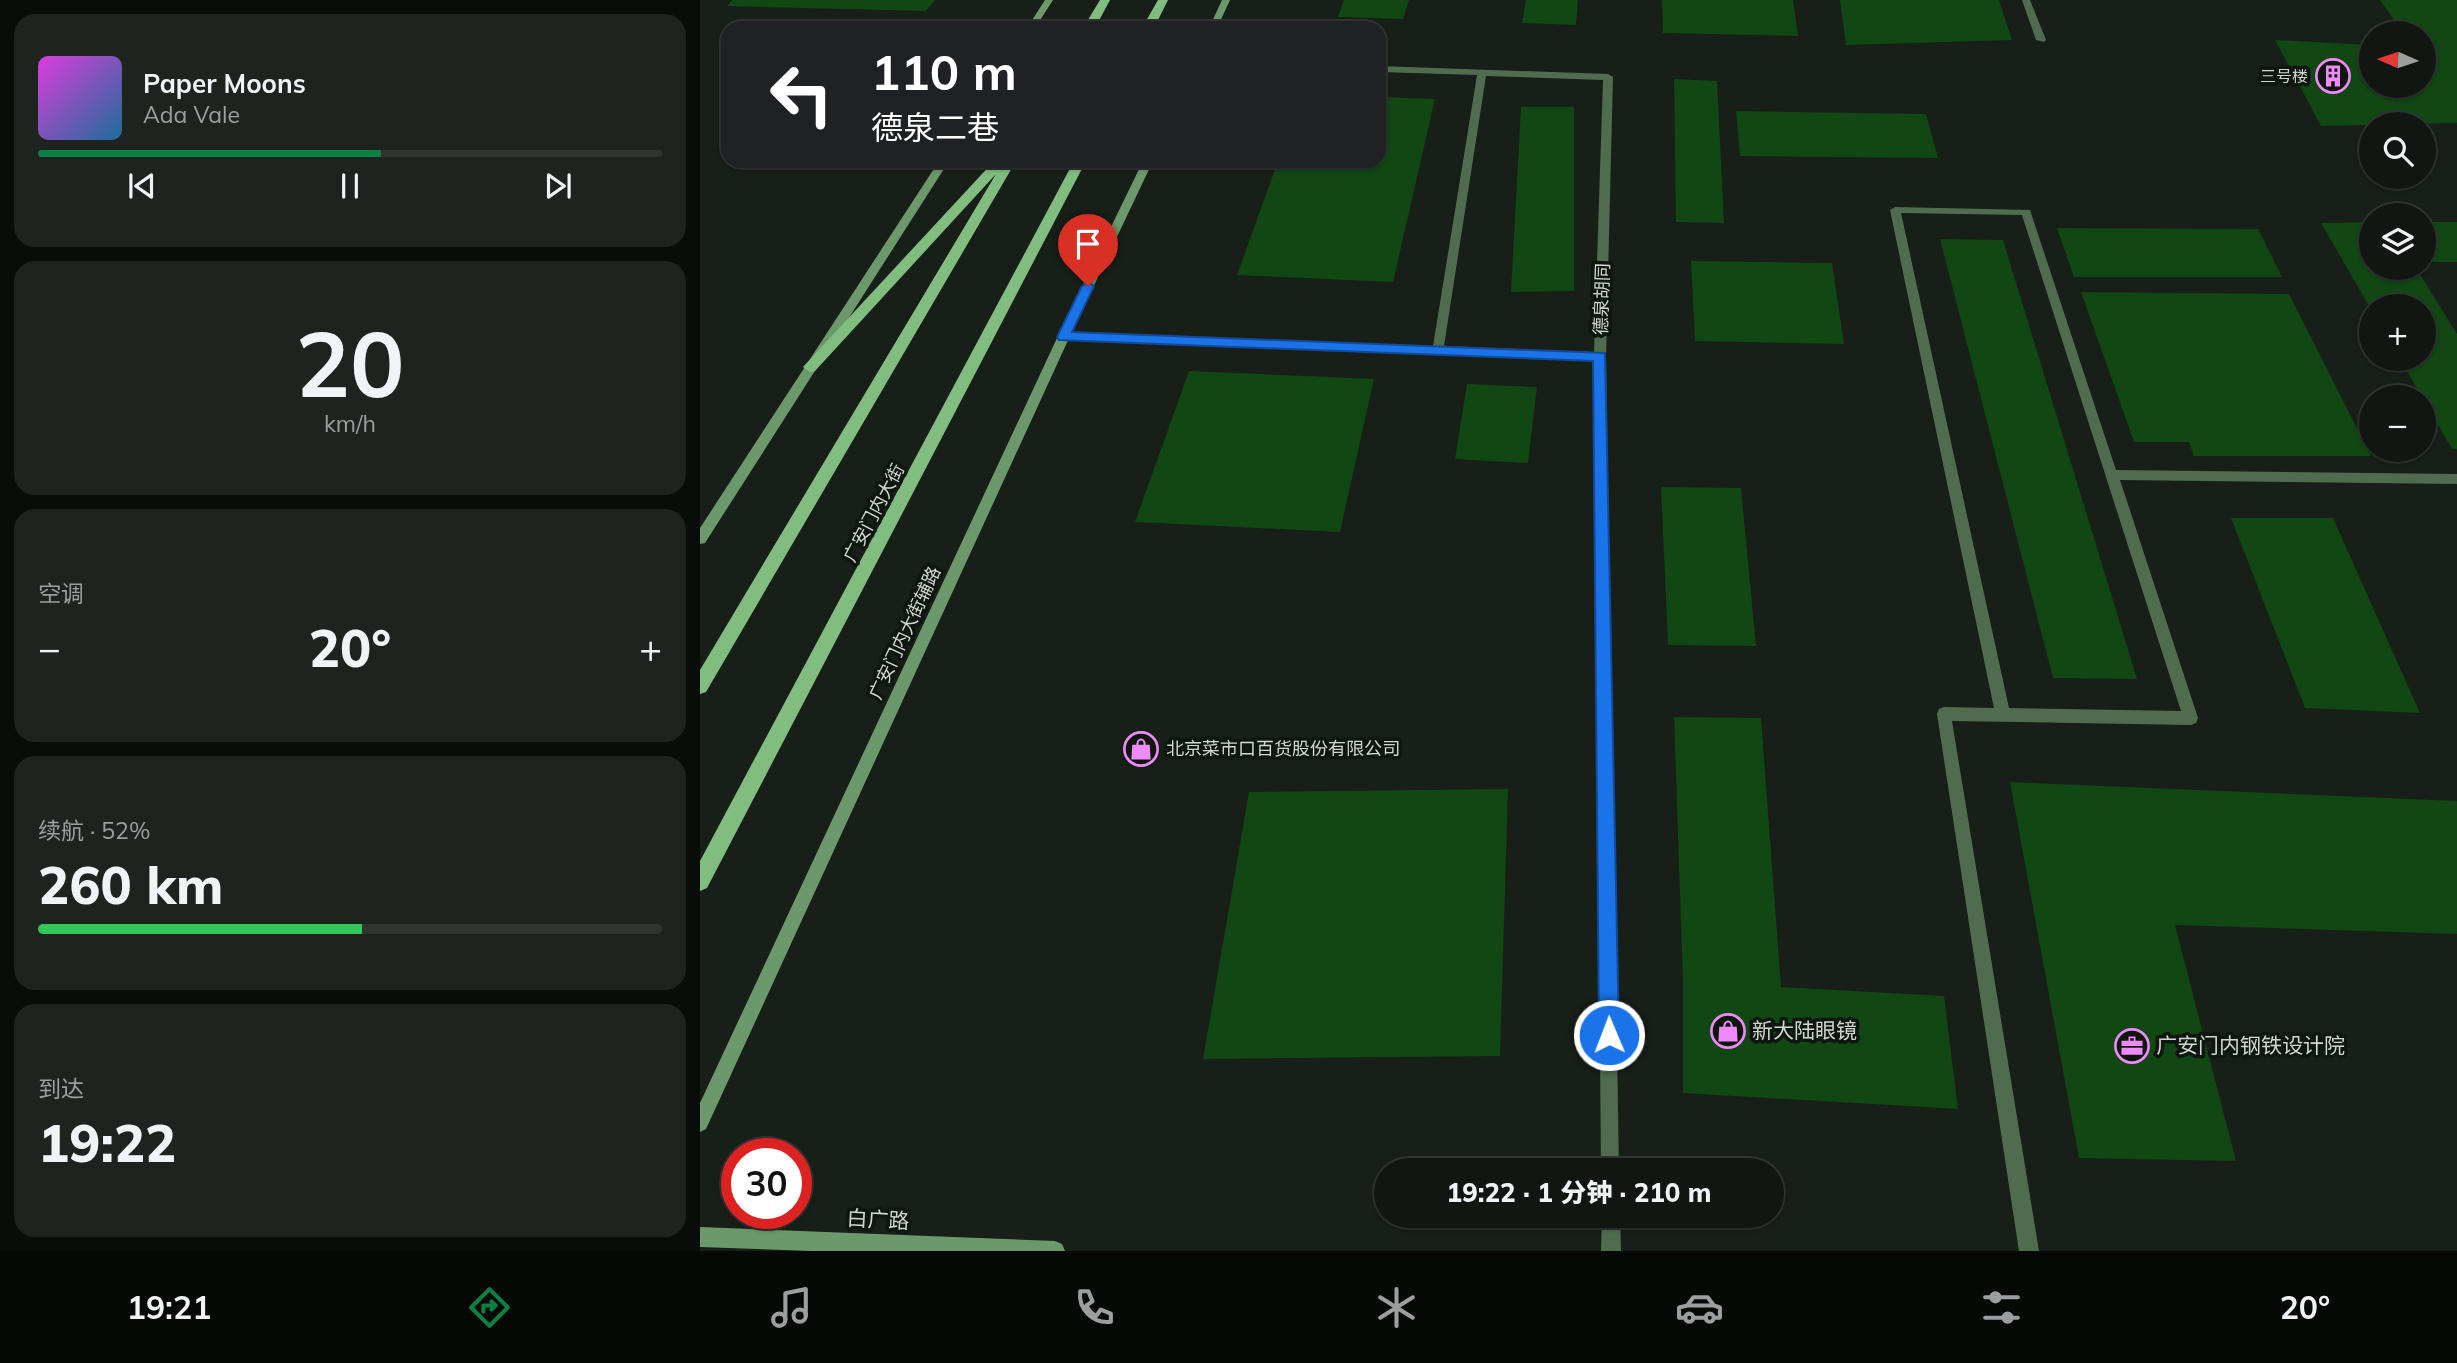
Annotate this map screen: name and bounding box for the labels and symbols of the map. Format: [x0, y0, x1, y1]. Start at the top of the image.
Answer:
north arrow [2359, 21, 2436, 98]
building icon: 三号楼 [2314, 57, 2352, 95]
place label: 三号楼 [2260, 66, 2308, 86]
pin [1058, 214, 1118, 286]
street label: 德泉胡同 [1589, 263, 1614, 335]
street label: 广安门内大街 [838, 460, 909, 566]
street label: 广安门内大街辅路 [864, 563, 945, 703]
shop icon: 北京菜市口百货股份有限公司 [1122, 730, 1160, 768]
place label: 北京菜市口百货股份有限公司 [1166, 737, 1400, 760]
position arrow [1572, 998, 1646, 1072]
shop icon: 新大陆眼镜 [1709, 1012, 1747, 1050]
place label: 新大陆眼镜 [1752, 1017, 1857, 1043]
office icon: 广安门内钢铁设计院 [2113, 1027, 2151, 1065]
place label: 广安门内钢铁设计院 [2156, 1032, 2345, 1058]
speed limit sign: 30 [721, 1138, 812, 1229]
street label: 白广路 [846, 1204, 910, 1234]

